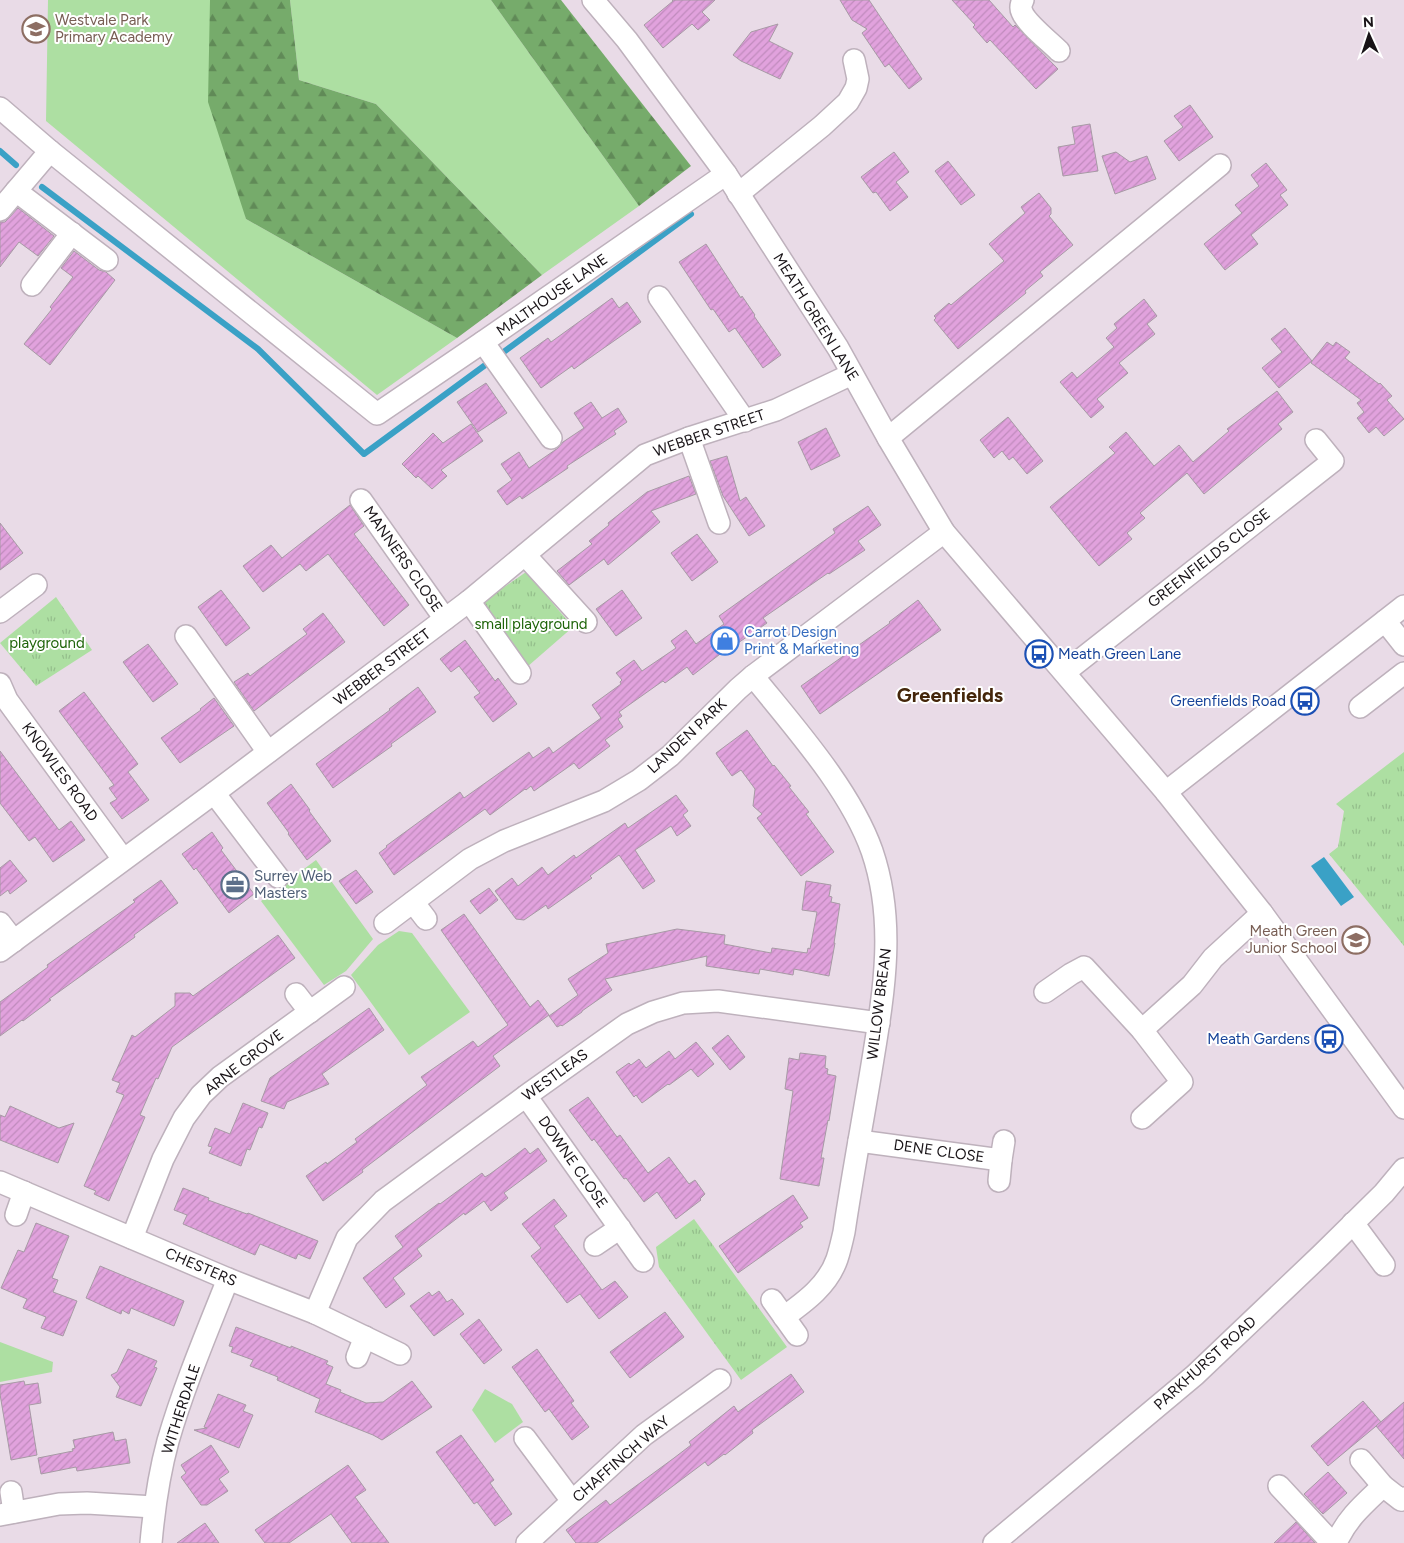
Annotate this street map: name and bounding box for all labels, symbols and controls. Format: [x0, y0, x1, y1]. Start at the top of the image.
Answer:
north arrow [1344, 10, 1394, 60]
place label: Westvale Park Primary Academy [55, 11, 173, 46]
school or university icon: Westvale Park Primary Academy [21, 14, 51, 44]
text: N [1362, 14, 1374, 31]
street label: MALTHOUSE LANE [493, 250, 611, 340]
street label: MEATH GREEN LANE [769, 250, 863, 384]
street label: WEBBER STREET [651, 405, 768, 460]
street label: MANNERS CLOSE [360, 503, 446, 615]
street label: GREENFIELDS CLOSE [1144, 505, 1274, 611]
park label: small playground [474, 615, 588, 633]
place label: Carrot Design Print & Marketing [744, 623, 859, 658]
street label: WEBBER STREET [330, 624, 435, 709]
shop icon: Carrot Design Print & Marketing [710, 626, 740, 656]
park label: playground [9, 634, 85, 652]
bus stop icon: Meath Green Lane [1024, 639, 1054, 669]
place label: Meath Green Lane [1058, 645, 1181, 663]
district label: Greenfields [897, 683, 1003, 707]
bus stop icon: Greenfields Road [1290, 686, 1320, 716]
place label: Greenfields Road [1170, 692, 1286, 710]
street label: LANDEN PARK [644, 694, 731, 777]
street label: KNOWLES ROAD [18, 719, 102, 825]
place label: Surrey Web Masters [254, 867, 332, 902]
office icon: Surrey Web Masters [220, 870, 250, 900]
place label: Meath Green Junior School [1245, 922, 1337, 957]
school or university icon: Meath Green Junior School [1341, 925, 1371, 955]
street label: WILLOW BREAN [863, 947, 895, 1061]
bus stop icon: Meath Gardens [1314, 1024, 1344, 1054]
street label: ARNE GROVE [201, 1026, 287, 1098]
place label: Meath Gardens [1207, 1030, 1310, 1048]
street label: WESTLEAS [519, 1045, 591, 1105]
street label: DOWNE CLOSE [535, 1112, 611, 1212]
street label: DENE CLOSE [892, 1136, 986, 1166]
street label: CHESTERS [163, 1244, 239, 1290]
street label: PARKHURST ROAD [1150, 1312, 1260, 1414]
street label: WITHERDALE [158, 1362, 204, 1456]
street label: CHAFFINCH WAY [569, 1412, 673, 1506]

